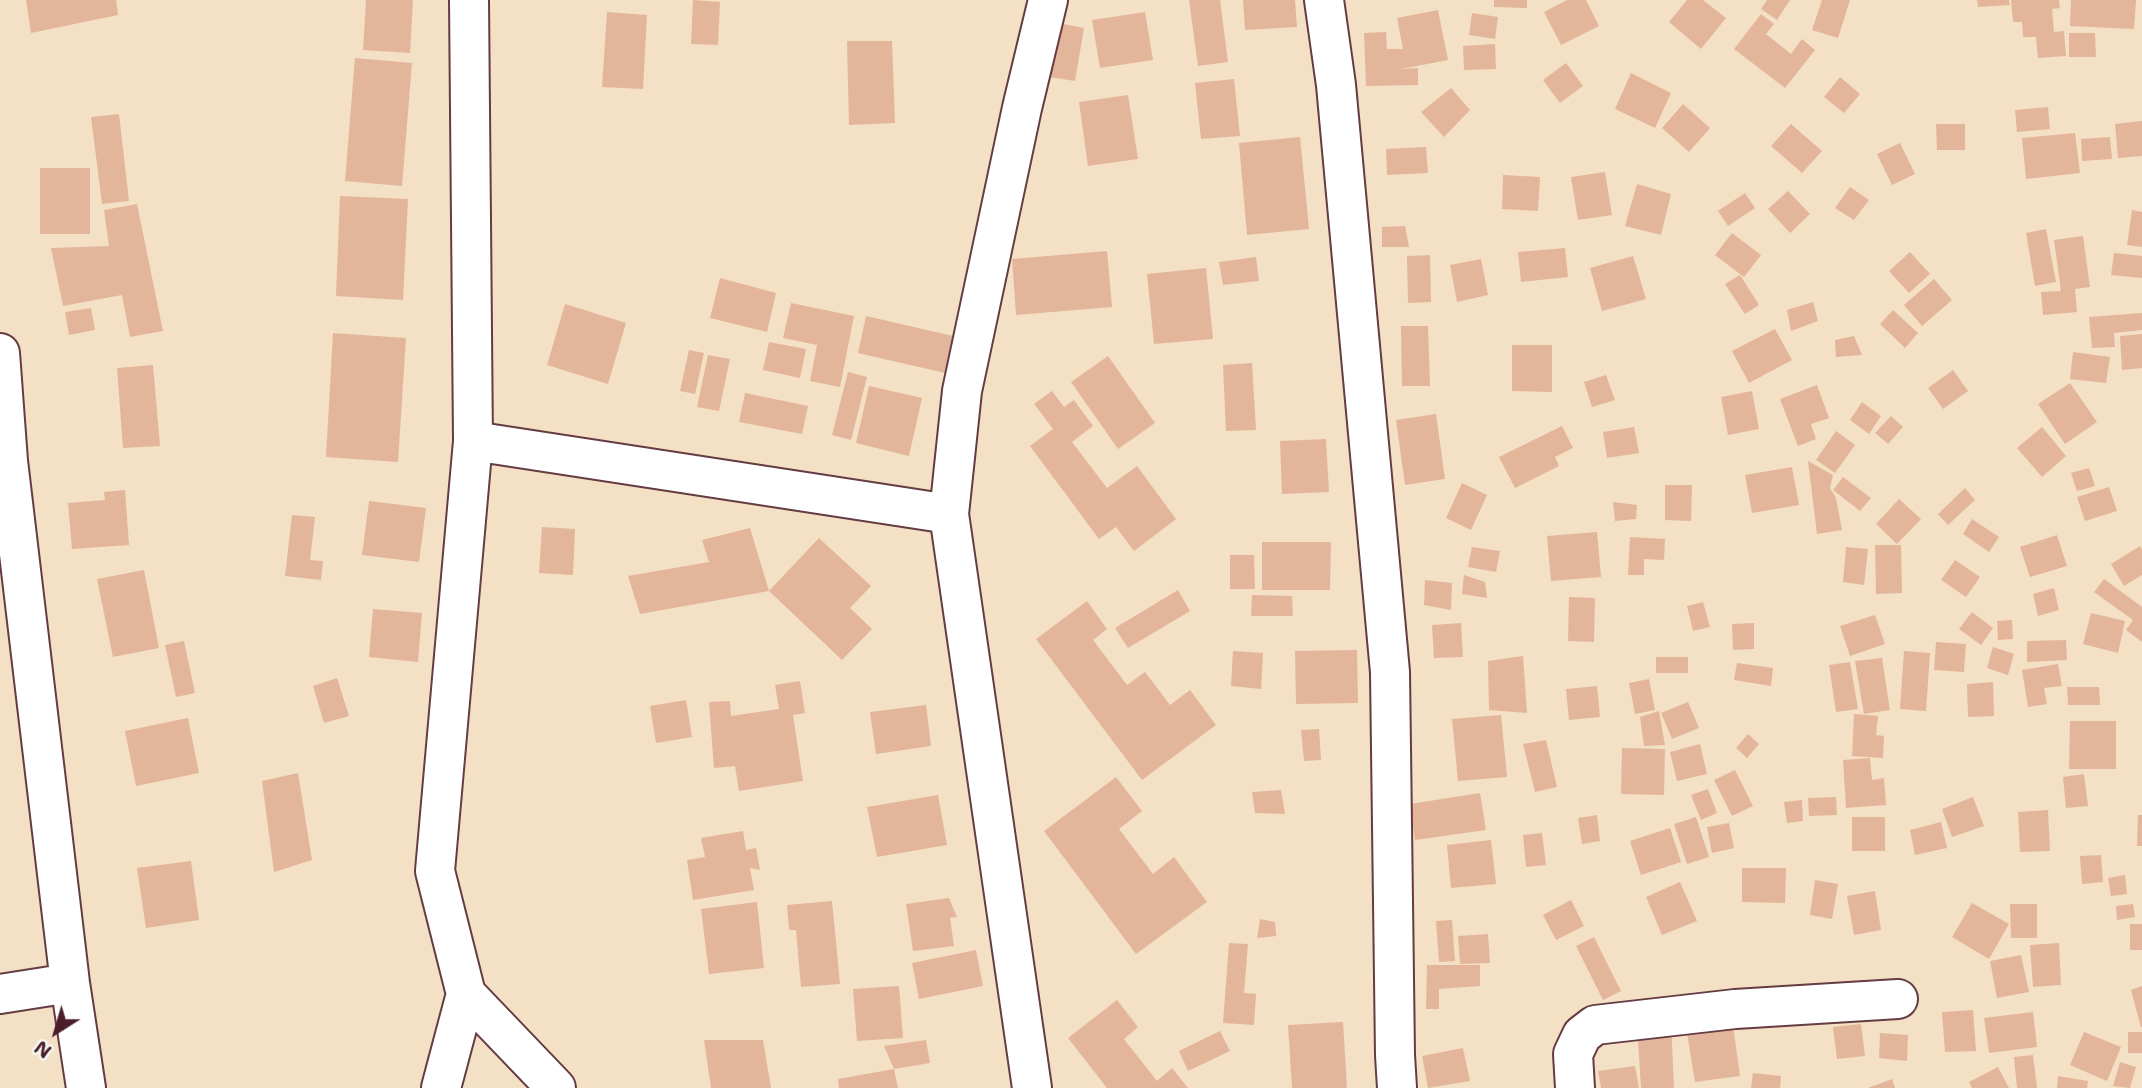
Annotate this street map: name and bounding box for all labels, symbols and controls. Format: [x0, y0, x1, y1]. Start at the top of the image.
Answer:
north arrow [21, 997, 91, 1067]
text: N [30, 1035, 57, 1064]

